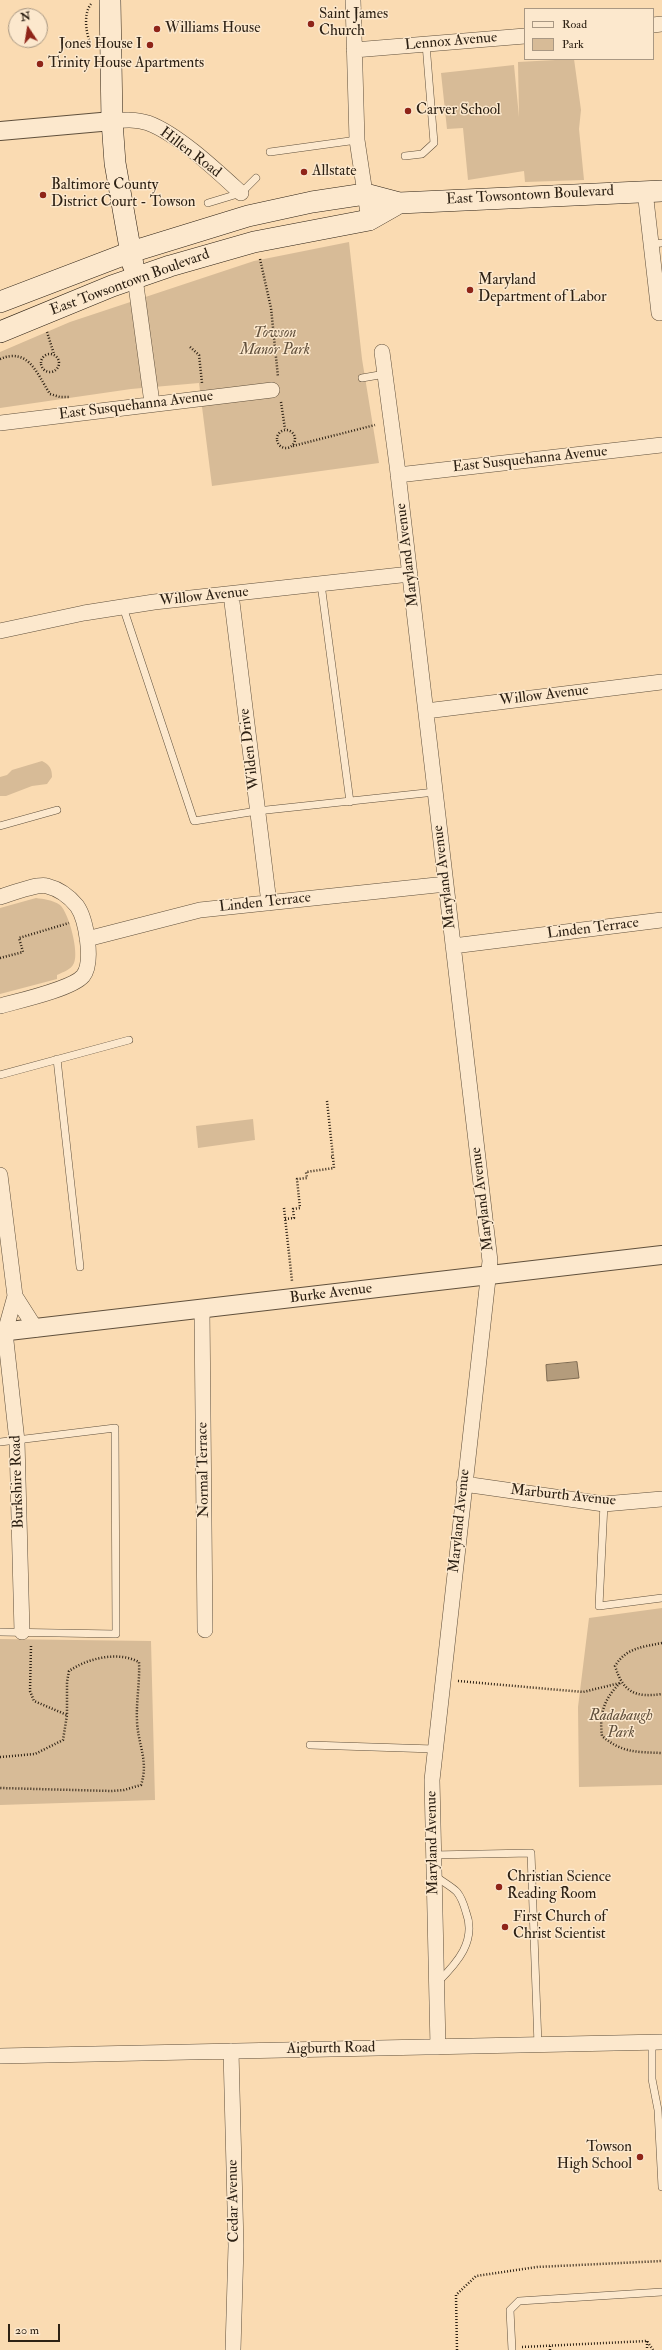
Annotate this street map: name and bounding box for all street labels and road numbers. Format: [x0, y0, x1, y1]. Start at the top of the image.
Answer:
street label: Lennox Avenue [404, 29, 498, 55]
street label: Hillen Road [156, 124, 224, 182]
street label: East Towsontown Boulevard [446, 183, 614, 209]
street label: East Towsontown Boulevard [48, 246, 212, 320]
street label: East Susquehanna Avenue [58, 388, 214, 424]
street label: East Susquehanna Avenue [452, 443, 608, 477]
street label: Maryland Avenue [393, 502, 423, 608]
street label: Willow Avenue [158, 583, 250, 611]
street label: Willow Avenue [498, 682, 590, 710]
street label: Wilden Drive [236, 707, 264, 791]
street label: Maryland Avenue [430, 824, 460, 930]
street label: Linden Terrace [218, 889, 312, 917]
street label: Linden Terrace [546, 914, 640, 944]
street label: Maryland Avenue [468, 1146, 498, 1252]
street label: Burke Avenue [289, 1280, 373, 1308]
street label: Normal Terrace [194, 1422, 214, 1518]
street label: Burkshire Road [7, 1435, 29, 1529]
street label: Maryland Avenue [446, 1468, 474, 1574]
street label: Marburth Avenue [509, 1482, 617, 1510]
street label: Maryland Avenue [423, 1791, 443, 1895]
street label: Aigburth Road [286, 2039, 376, 2059]
street label: Cedar Avenue [224, 2159, 244, 2243]

